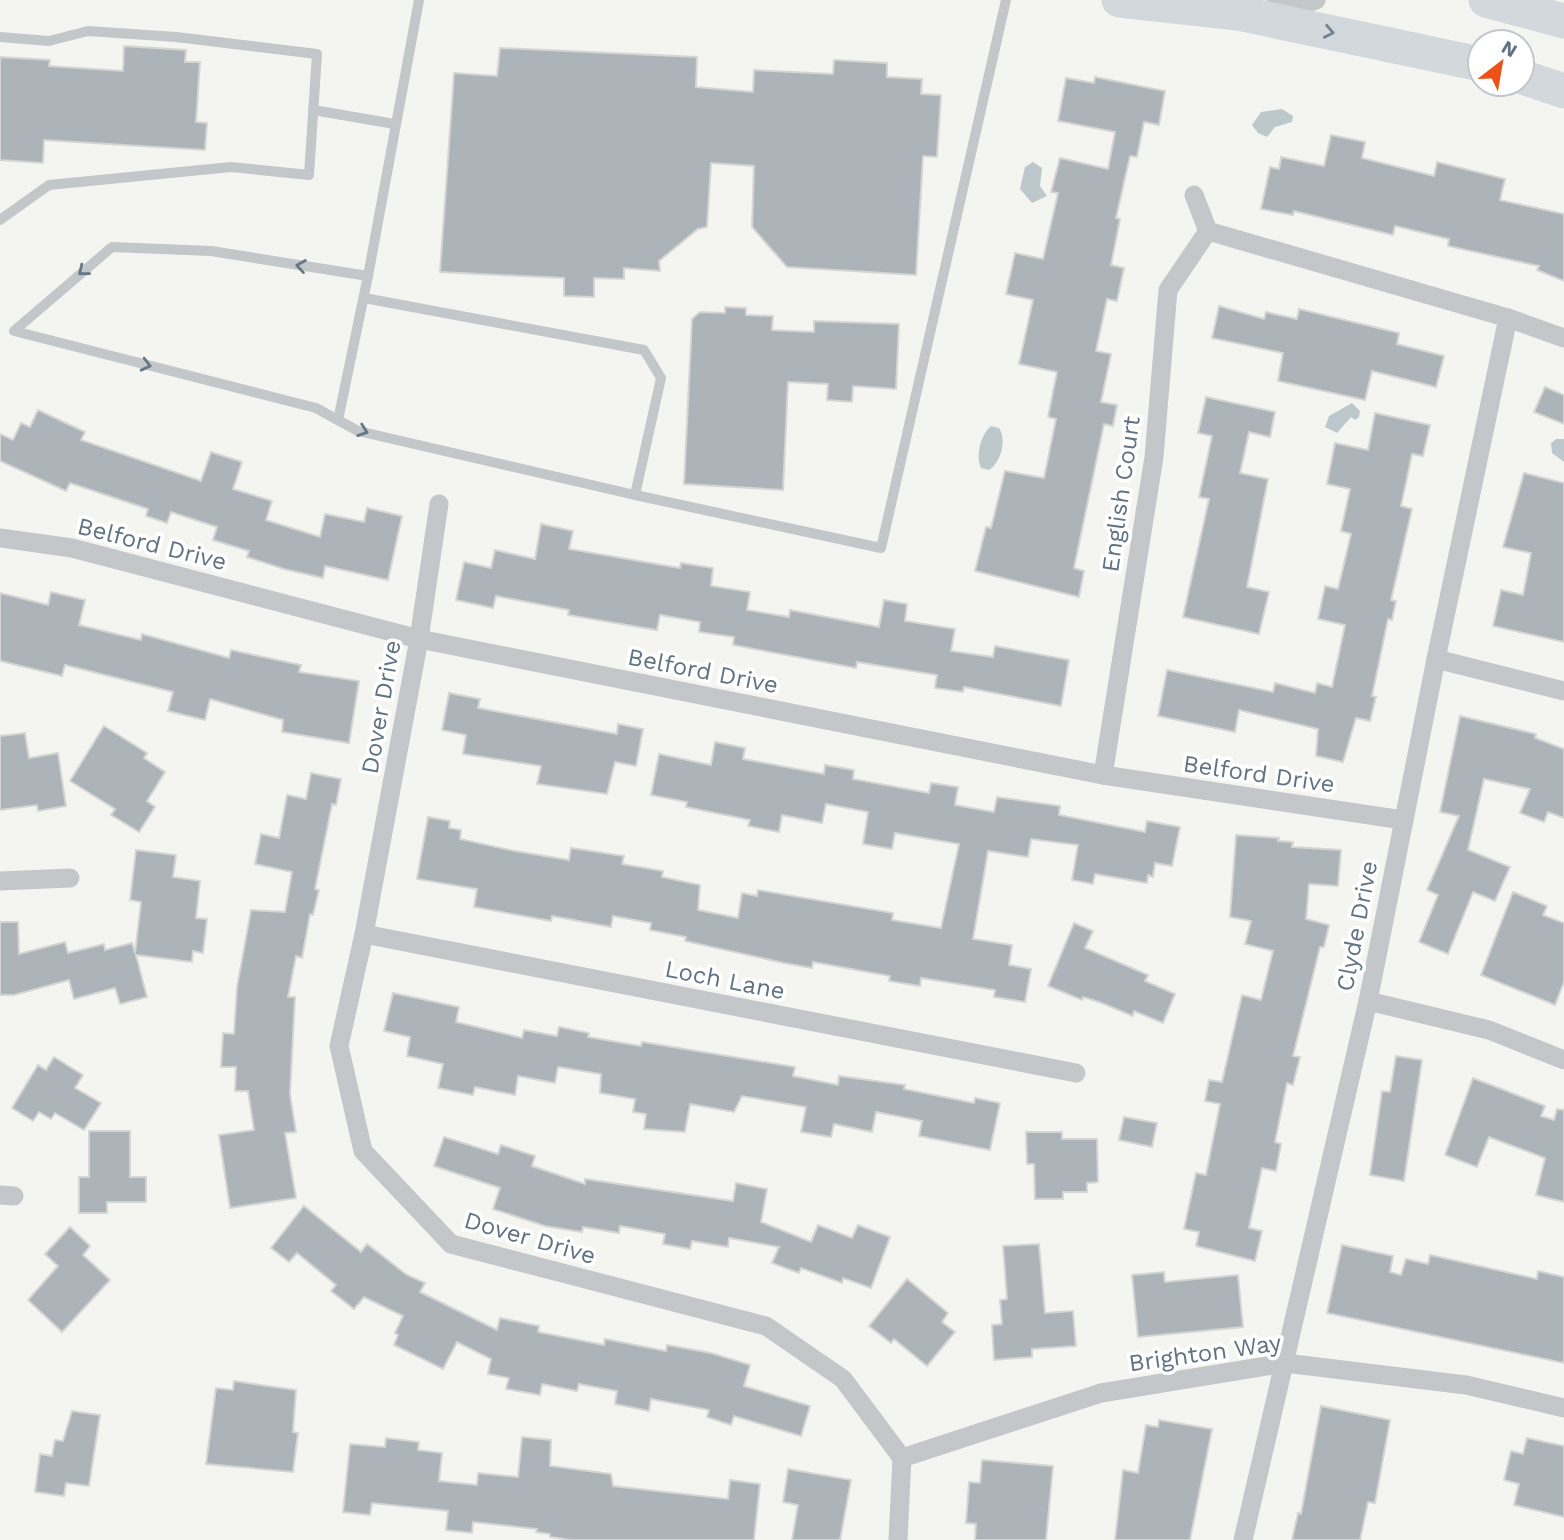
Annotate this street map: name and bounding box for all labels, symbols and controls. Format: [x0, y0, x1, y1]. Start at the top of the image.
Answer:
one-way arrow [1323, 23, 1335, 38]
north arrow [1466, 28, 1536, 98]
text: N [1498, 35, 1521, 62]
one-way arrow [295, 259, 307, 274]
one-way arrow [78, 262, 90, 275]
one-way arrow [140, 357, 152, 371]
street label: English Court [1096, 414, 1146, 574]
one-way arrow [356, 423, 368, 437]
street label: Belford Drive [75, 512, 229, 576]
street label: Dover Drive [355, 638, 407, 776]
street label: Belford Drive [625, 643, 781, 699]
street label: Belford Drive [1181, 750, 1337, 798]
street label: Clyde Drive [1331, 858, 1383, 994]
street label: Loch Lane [663, 955, 787, 1005]
street label: Dover Drive [461, 1206, 599, 1270]
street label: Brighton Way [1127, 1328, 1284, 1378]

